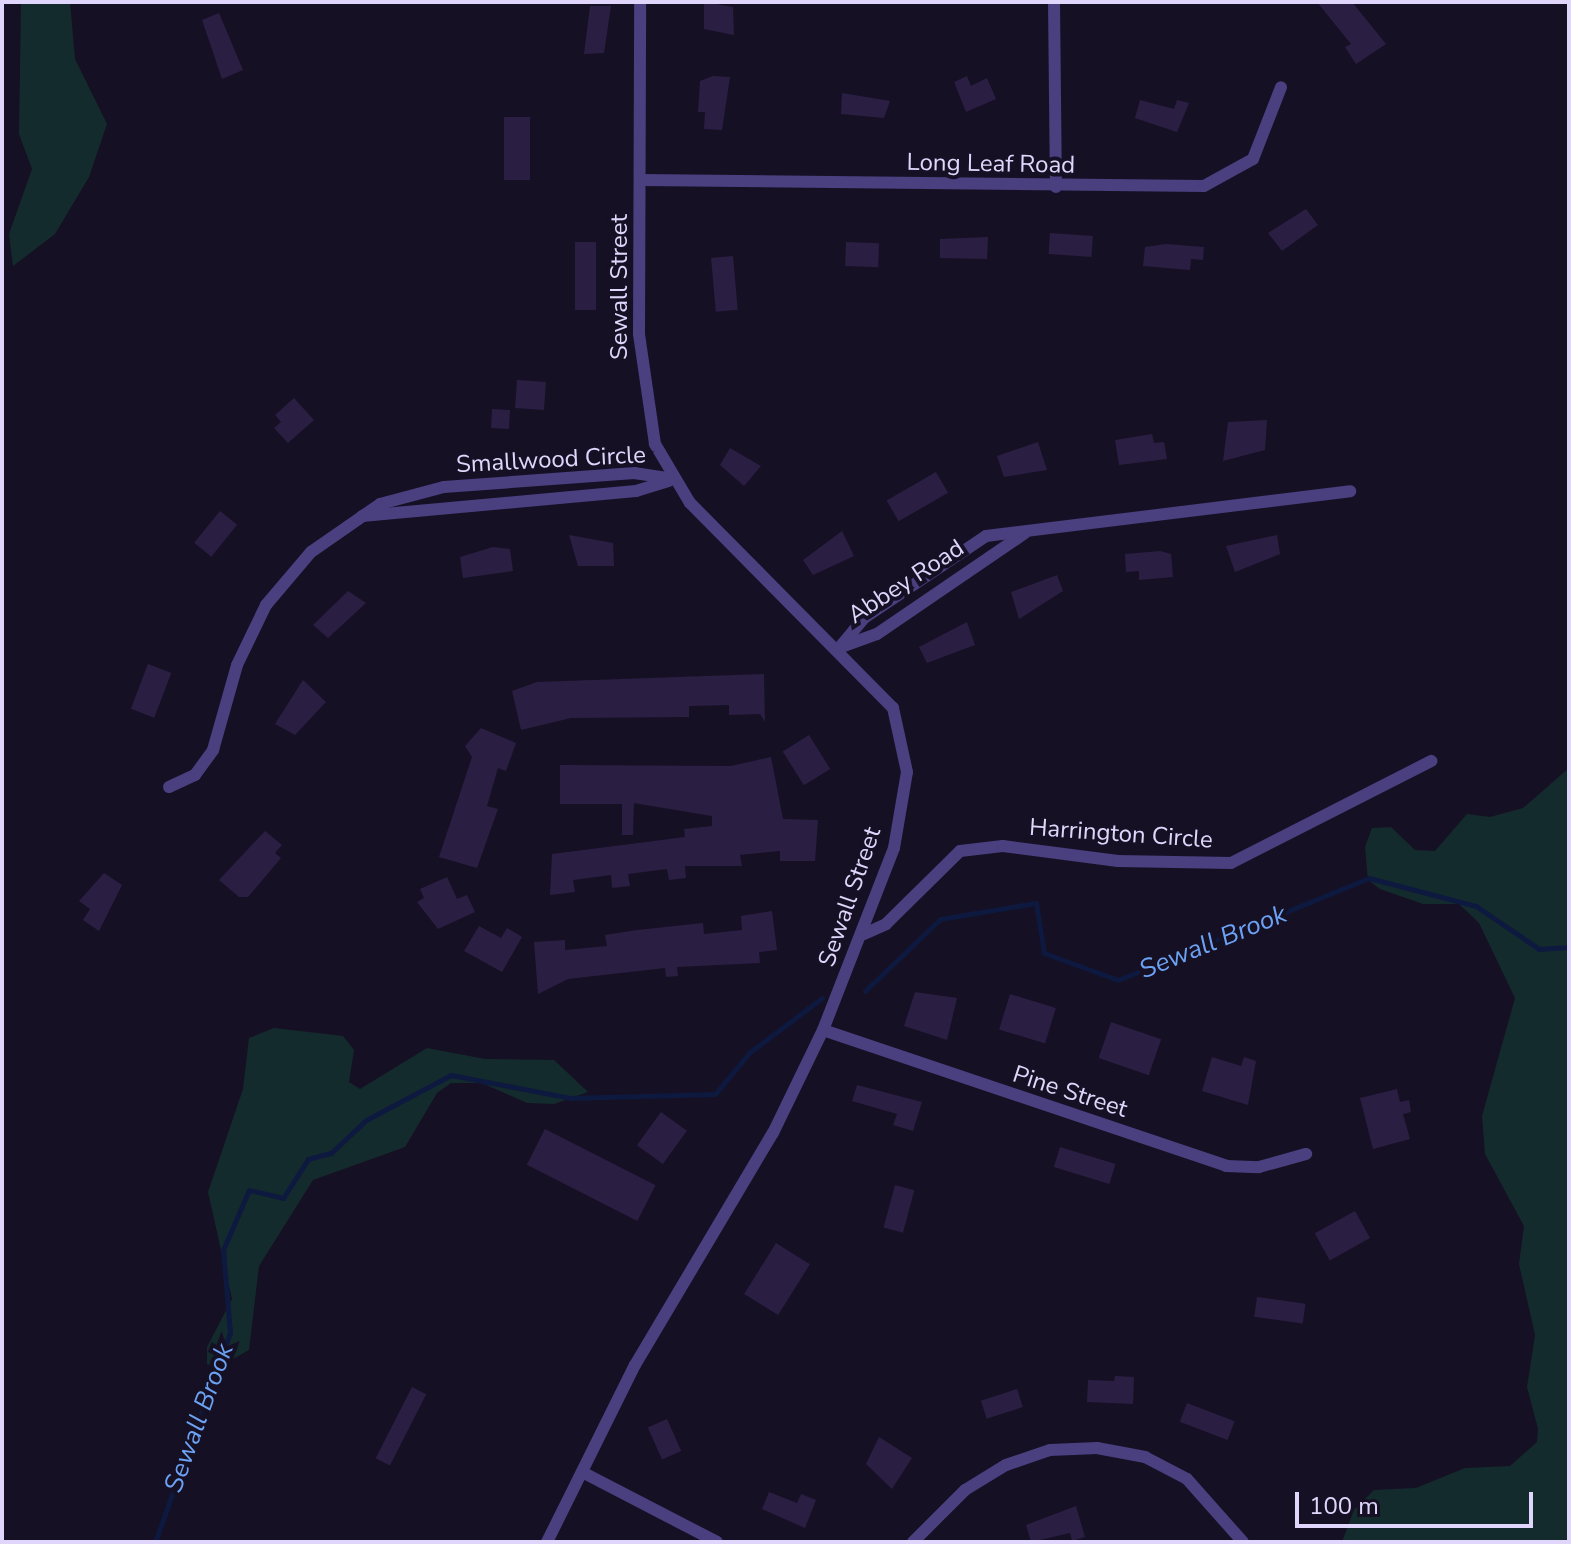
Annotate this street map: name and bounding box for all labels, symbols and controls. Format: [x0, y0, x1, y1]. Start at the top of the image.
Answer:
street label: Long Leaf Road [907, 148, 1075, 180]
street label: Sewall Street [606, 214, 634, 360]
street label: Smallwood Circle [455, 441, 647, 479]
street label: Abbey Road [843, 534, 969, 630]
street label: Harrington Circle [1028, 813, 1214, 855]
street label: Sewall Street [813, 823, 887, 971]
water label: Sewall Brook [1135, 898, 1291, 986]
street label: Pine Street [1009, 1060, 1131, 1124]
water label: Sewall Brook [158, 1339, 240, 1497]
scale bar [1299, 1476, 1537, 1526]
text: 100 m [1309, 1490, 1379, 1522]

